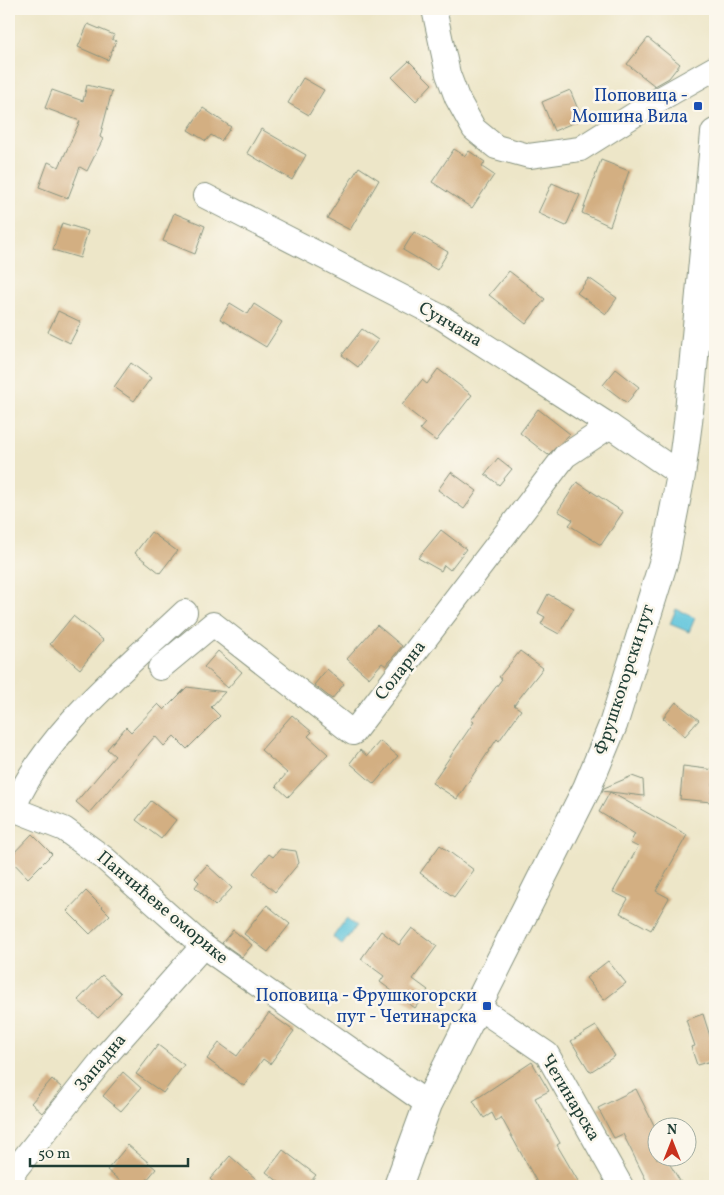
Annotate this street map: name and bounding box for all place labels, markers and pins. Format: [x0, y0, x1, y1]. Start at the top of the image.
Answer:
place label: Поповица - Мошина Вила [572, 84, 688, 130]
marker: Поповица - Мошина Вила [692, 100, 704, 112]
place label: Поповица - Фрушкогорски пут - Четинарска [255, 984, 477, 1030]
marker: Поповица - Фрушкогорски пут - Четинарска [481, 1000, 493, 1012]

